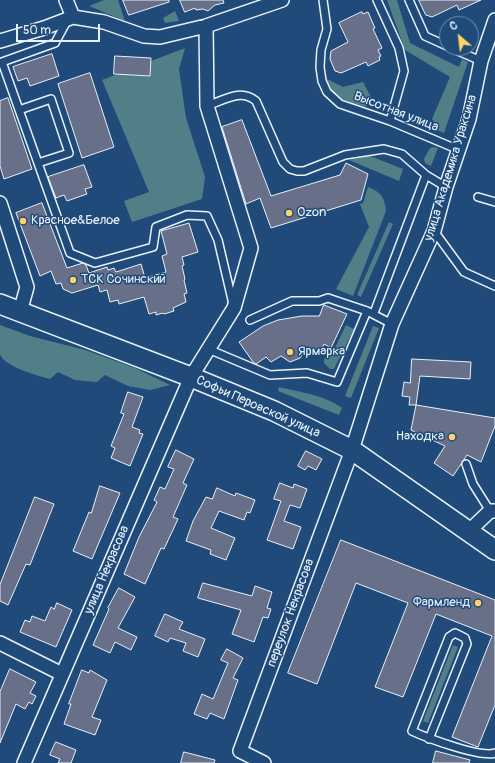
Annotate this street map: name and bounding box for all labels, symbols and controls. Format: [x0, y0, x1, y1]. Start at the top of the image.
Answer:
scale bar [18, 16, 102, 42]
north arrow [439, 16, 479, 56]
text: С [448, 19, 460, 33]
text: 50 m [23, 23, 51, 38]
street label: Высотная улица [351, 89, 441, 135]
street label: улица Академика Ураксина [421, 93, 481, 243]
place label: Ozon [297, 205, 326, 221]
marker: Ozon [284, 208, 294, 218]
place label: Красное&Белое [31, 213, 120, 229]
marker: Красное&Белое [18, 216, 28, 226]
place label: ТСК Сочинский [81, 272, 166, 288]
marker: ТСК Сочинский [68, 275, 78, 285]
place label: Ярмарка [298, 344, 345, 360]
marker: Ярмарка [285, 347, 295, 357]
street label: Софьи Перовской улица [194, 373, 322, 441]
place label: Находка [396, 429, 444, 445]
marker: Находка [447, 432, 457, 442]
street label: улица Некрасова [81, 523, 133, 617]
street label: переулок Некрасова [264, 557, 318, 669]
place label: Фармленд [413, 595, 470, 611]
marker: Фармленд [473, 598, 483, 608]

